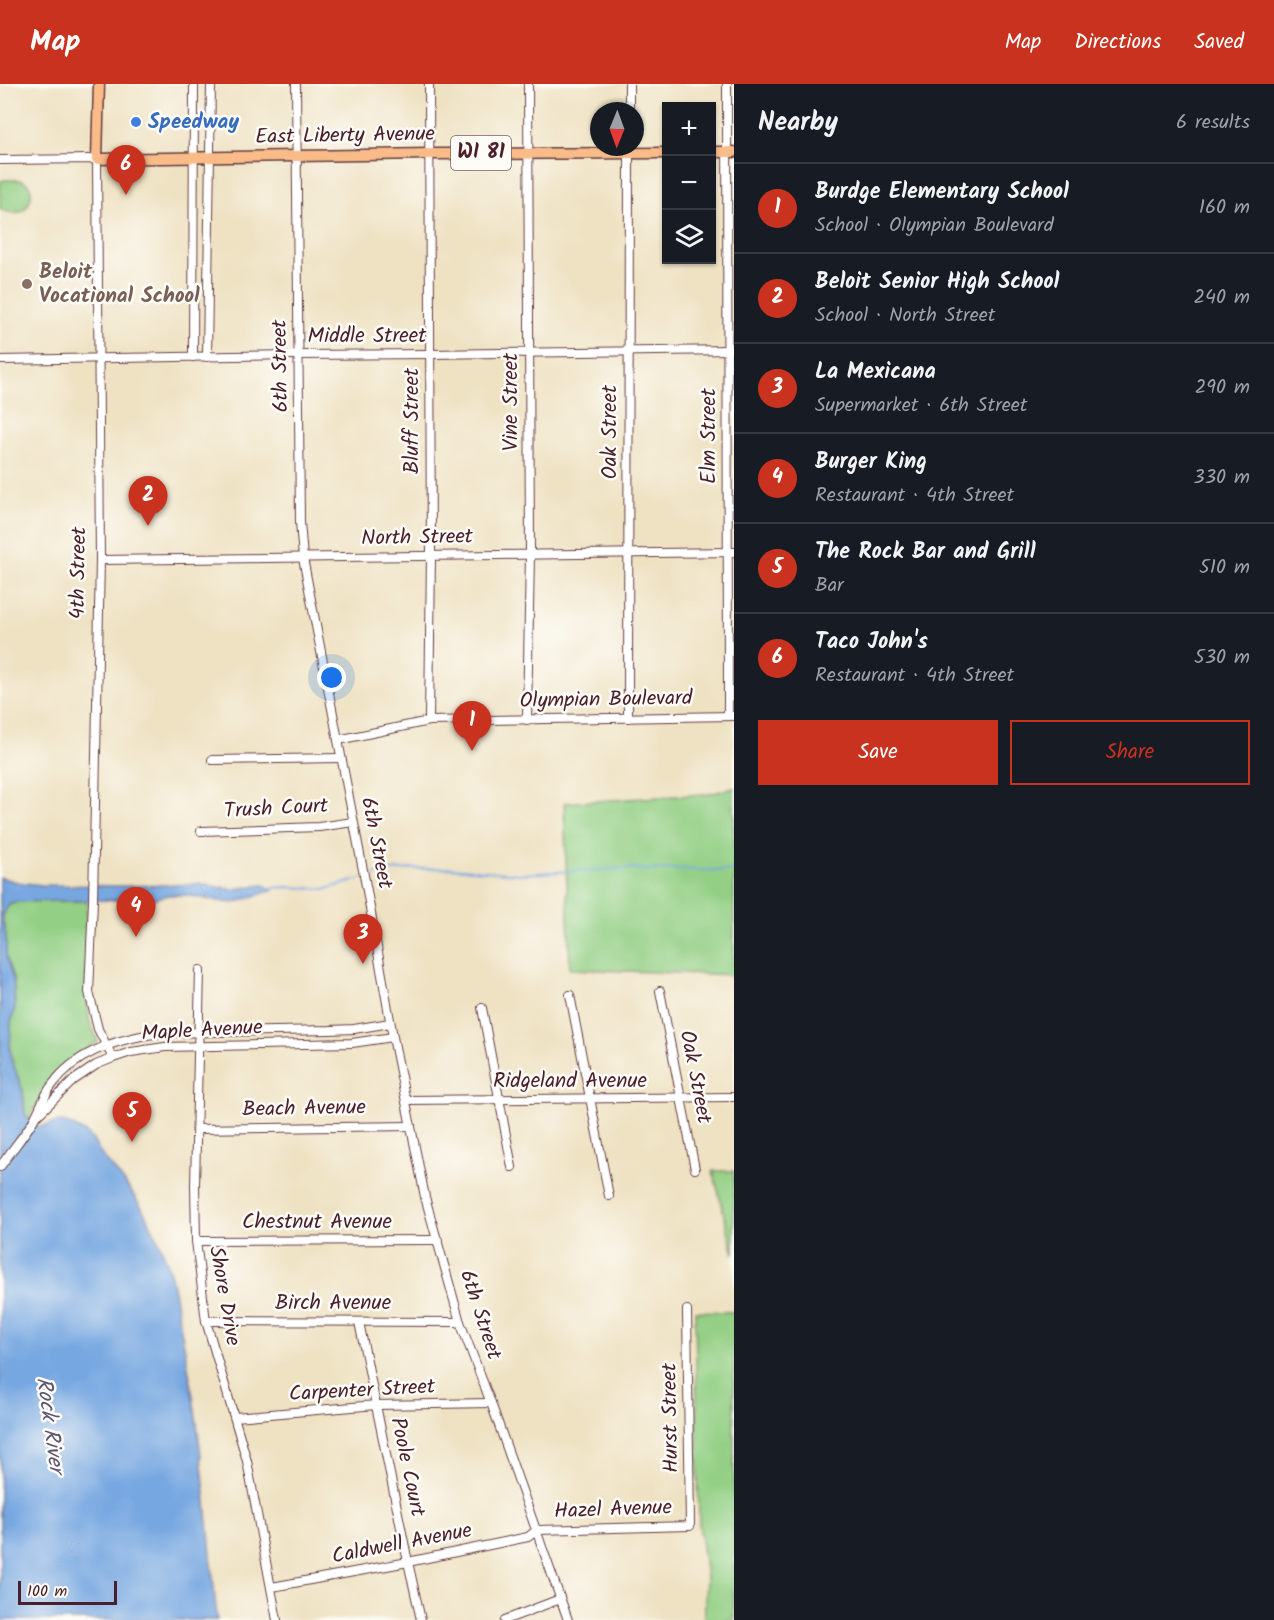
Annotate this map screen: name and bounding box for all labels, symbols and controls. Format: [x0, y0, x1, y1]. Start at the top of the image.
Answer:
text: Map [30, 20, 81, 65]
text: Map [1005, 26, 1041, 59]
text: Directions [1074, 26, 1161, 59]
text: Saved [1194, 26, 1244, 59]
north arrow [590, 102, 644, 156]
map controls [662, 102, 716, 264]
button: + [662, 102, 716, 156]
text: Nearby [758, 102, 838, 144]
place label: Speedway [148, 106, 239, 139]
text: 6 results [1176, 107, 1250, 139]
marker: Speedway [129, 115, 143, 129]
street label: East Liberty Avenue [255, 118, 436, 154]
road number: WI 81 [451, 136, 511, 170]
pin: 6 [106, 146, 146, 195]
button: − [662, 156, 716, 210]
text: Burdge Elementary School [815, 175, 1069, 210]
text: 1 [774, 192, 781, 224]
text: 160 m [1199, 192, 1250, 224]
button: layers [662, 210, 716, 264]
text: School · Olympian Boulevard [815, 210, 1054, 242]
place label: Beloit Vocational School [39, 256, 200, 313]
text: Beloit Senior High School [815, 265, 1059, 300]
marker: Beloit Vocational School [20, 277, 34, 291]
text: 2 [772, 282, 783, 314]
text: 240 m [1193, 282, 1250, 314]
text: School · North Street [815, 300, 995, 332]
street label: 6th Street [264, 318, 298, 413]
street label: Middle Street [308, 320, 427, 353]
street label: Vine Street [495, 352, 528, 451]
text: La Mexicana [815, 355, 936, 390]
street label: Bluff Street [396, 367, 429, 474]
text: 3 [772, 372, 783, 404]
text: 290 m [1195, 372, 1250, 404]
street label: Oak Street [594, 384, 627, 479]
street label: Elm Street [693, 387, 726, 484]
text: Supermarket · 6th Street [815, 390, 1028, 422]
text: Burger King [815, 445, 927, 480]
text: 4 [772, 462, 783, 494]
text: 330 m [1193, 462, 1250, 494]
pin: 2 [128, 476, 168, 526]
text: Restaurant · 4th Street [815, 480, 1014, 512]
street label: North Street [361, 521, 474, 555]
street label: 4th Street [62, 526, 96, 620]
text: The Rock Bar and Grill [815, 535, 1036, 570]
text: 5 [772, 552, 783, 584]
text: 510 m [1199, 552, 1250, 584]
text: Bar [815, 570, 844, 602]
text: Taco John's [815, 625, 928, 660]
text: 6 [772, 642, 783, 674]
text: 530 m [1194, 642, 1250, 674]
text: Restaurant · 4th Street [815, 660, 1014, 692]
your location [317, 663, 346, 692]
street label: Olympian Boulevard [519, 682, 693, 718]
pin: 1 [452, 702, 492, 751]
button: Save [758, 720, 998, 785]
button: Share [1010, 720, 1250, 785]
street label: Trush Court [223, 790, 330, 828]
street label: 6th Street [351, 794, 401, 893]
pin: 4 [116, 888, 156, 937]
pin: 3 [344, 914, 382, 964]
street label: Maple Avenue [141, 1011, 264, 1051]
street label: Oak Street [670, 1028, 720, 1127]
street label: Ridgeland Avenue [493, 1065, 648, 1098]
street label: Beach Avenue [242, 1091, 367, 1127]
pin: 5 [112, 1092, 152, 1142]
street label: Chestnut Avenue [242, 1206, 393, 1239]
street label: Shore Drive [199, 1244, 249, 1349]
street label: 6th Street [450, 1266, 510, 1365]
street label: Birch Avenue [275, 1287, 392, 1320]
street label: Hurst Street [654, 1362, 688, 1473]
street label: Carpenter Street [288, 1371, 437, 1411]
water label: Rock River [25, 1375, 74, 1480]
street label: Poole Court [380, 1414, 434, 1521]
street label: Hazel Avenue [553, 1491, 673, 1529]
street label: Caldwell Avenue [329, 1514, 475, 1574]
scale bar [18, 1578, 117, 1606]
text: 100 m [27, 1579, 67, 1604]

